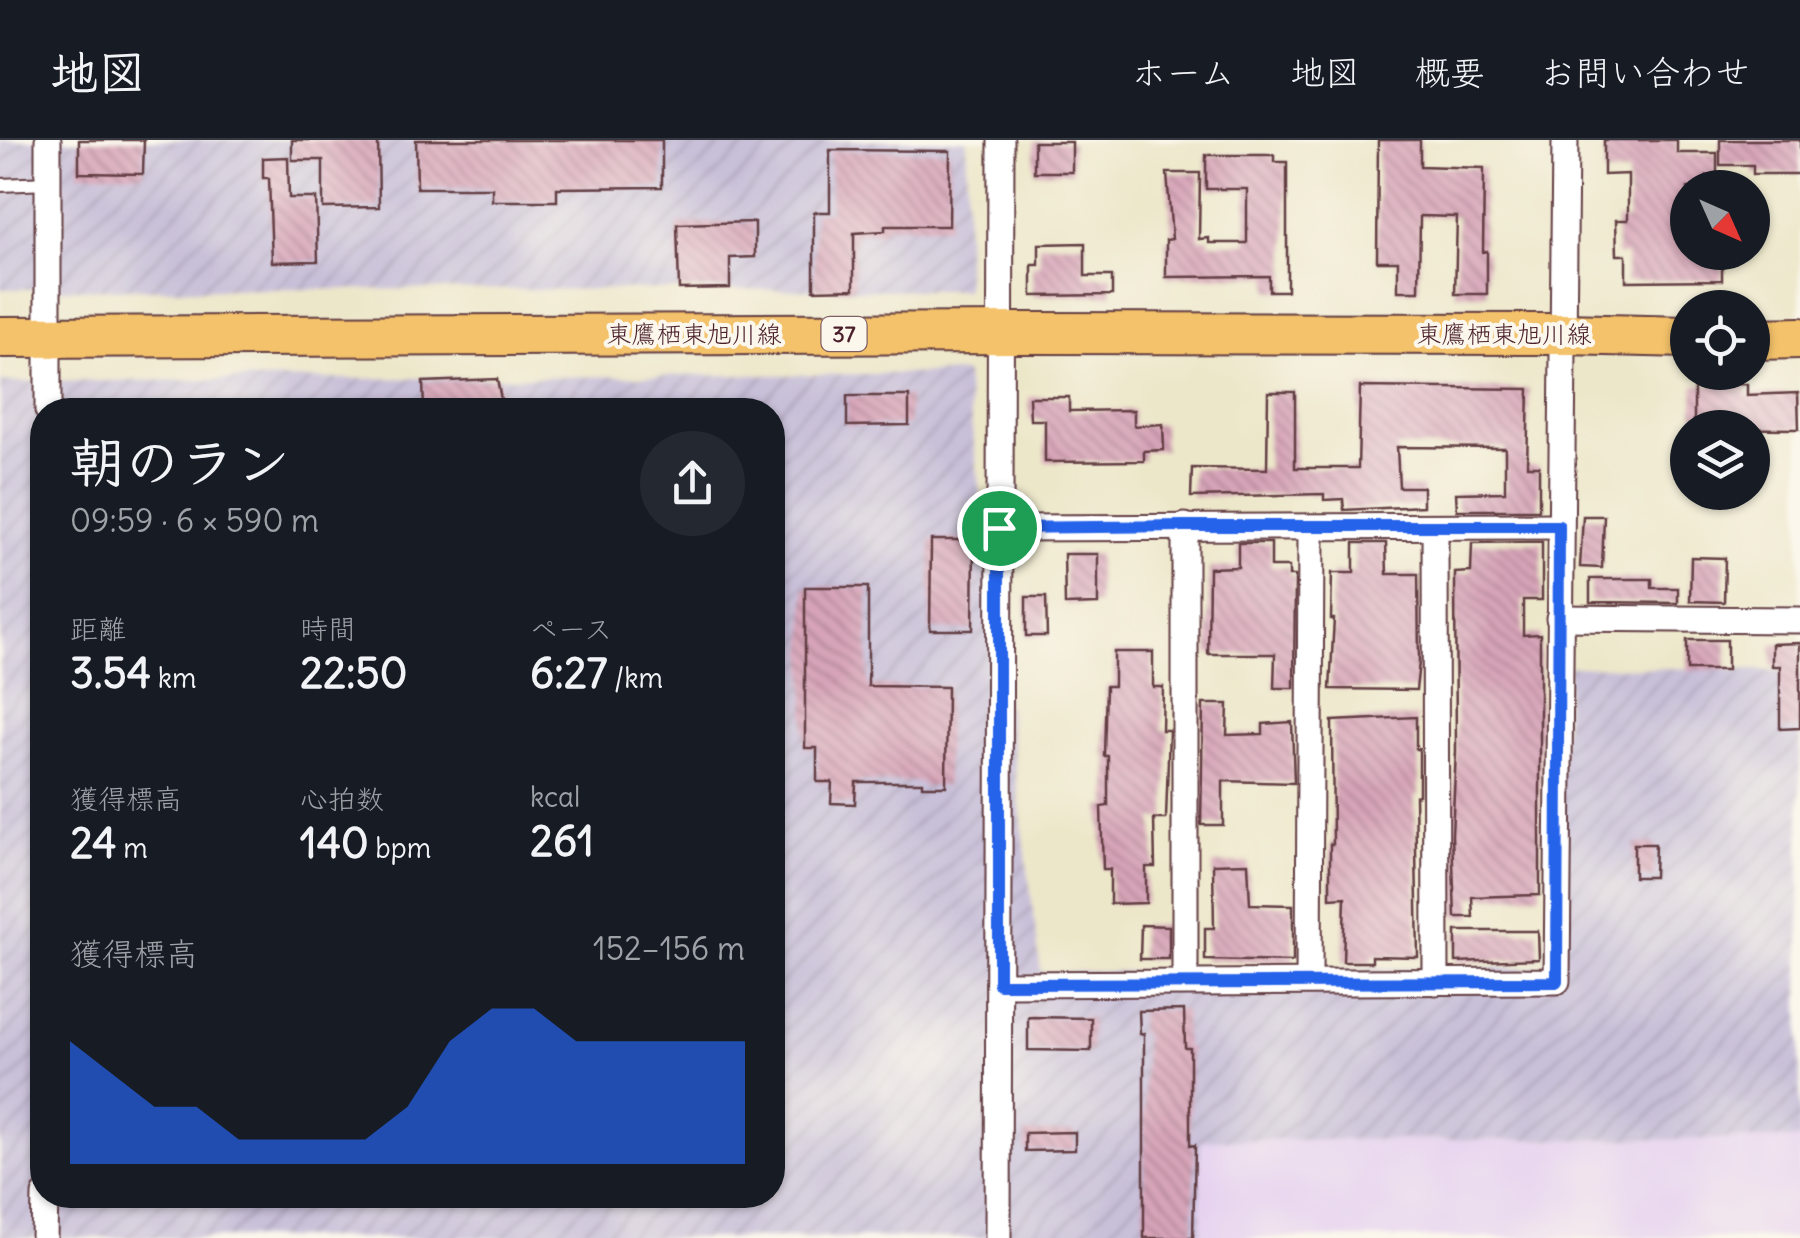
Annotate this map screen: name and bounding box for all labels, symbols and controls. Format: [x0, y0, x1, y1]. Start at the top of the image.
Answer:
text: 地図 [50, 43, 146, 103]
text: ホーム [1131, 50, 1235, 94]
text: 地図 [1290, 50, 1360, 94]
text: 概要 [1415, 50, 1485, 94]
text: お問い合わせ [1540, 50, 1750, 94]
north arrow [1670, 170, 1770, 270]
map controls [1670, 170, 1770, 510]
button: locate [1670, 290, 1770, 390]
road number: 37 [822, 317, 866, 351]
street label: 東鷹栖東旭川線 [606, 318, 782, 350]
street label: 東鷹栖東旭川線 [1416, 318, 1592, 350]
button: layers [1670, 410, 1770, 510]
text: 朝のラン [70, 428, 290, 497]
button: share [640, 431, 745, 536]
pin [957, 486, 1042, 571]
text: 09:59 · 6 × 590 m [70, 500, 319, 541]
icon: arrive [972, 501, 1027, 556]
text: 距離 [70, 611, 126, 647]
text: 時間 [300, 611, 356, 647]
text: ペース [530, 611, 612, 647]
text: 3.54 [70, 647, 151, 699]
text: 22:50 [300, 647, 407, 699]
text: 6:27 [530, 647, 607, 699]
text: km [151, 660, 197, 696]
text: /km [607, 660, 663, 696]
text: kcal [530, 779, 580, 815]
text: 獲得標高 [70, 781, 182, 817]
text: 心拍数 [300, 781, 384, 817]
text: 261 [530, 815, 594, 867]
text: 24 [70, 817, 117, 869]
text: 140 [300, 817, 369, 869]
text: m [117, 830, 148, 866]
text: bpm [369, 830, 431, 866]
text: 152–156 m [593, 928, 745, 969]
text: 獲得標高 [70, 933, 198, 974]

